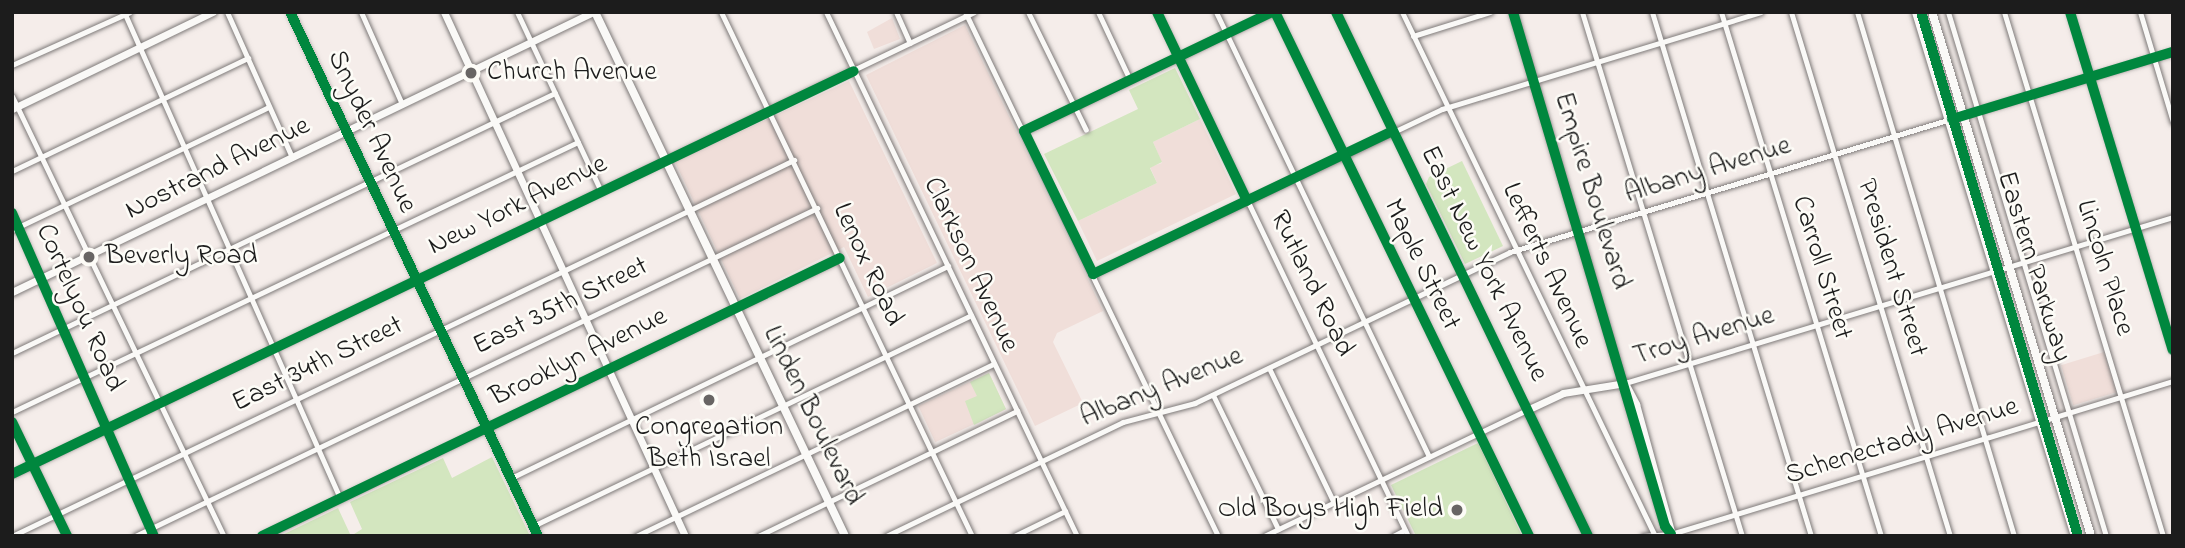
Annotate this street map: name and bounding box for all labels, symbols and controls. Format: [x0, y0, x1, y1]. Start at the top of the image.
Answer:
street label: Snyder Avenue [319, 45, 423, 219]
place label: Church Avenue [487, 56, 657, 90]
marker: Church Avenue [461, 63, 481, 83]
street label: Empire Boulevard [1545, 88, 1637, 294]
street label: Nostrand Avenue [120, 110, 316, 228]
street label: Albany Avenue [1621, 130, 1795, 212]
street label: East New York Avenue [1411, 141, 1555, 387]
street label: New York Avenue [423, 148, 613, 264]
street label: Eastern Parkway [1988, 168, 2078, 366]
street label: Clarkson Avenue [915, 172, 1025, 358]
street label: President Street [1848, 175, 1934, 361]
street label: Lefferts Avenue [1493, 178, 1599, 354]
street label: Carroll Street [1783, 192, 1859, 344]
street label: Maple Street [1375, 194, 1467, 336]
street label: Lincoln Place [2067, 196, 2141, 340]
street label: Lenox Road [824, 198, 910, 332]
street label: Rutland Road [1261, 206, 1361, 362]
street label: Cortelyou Road [27, 219, 131, 397]
place label: Beverly Road [105, 240, 257, 274]
marker: Beverly Road [79, 247, 99, 267]
street label: East 35th Street [468, 250, 654, 364]
street label: Troy Avenue [1629, 300, 1779, 374]
street label: Brooklyn Avenue [485, 301, 673, 415]
street label: East 34th Street [227, 309, 409, 421]
street label: Linden Boulevard [754, 321, 870, 511]
street label: Albany Avenue [1076, 340, 1248, 436]
street label: Schenectady Avenue [1782, 391, 2022, 493]
marker: Congregation Beth Israel [701, 392, 717, 408]
place label: Congregation Beth Israel [635, 411, 783, 477]
place label: Old Boys High Field [1218, 493, 1443, 527]
marker: Old Boys High Field [1449, 502, 1465, 518]

